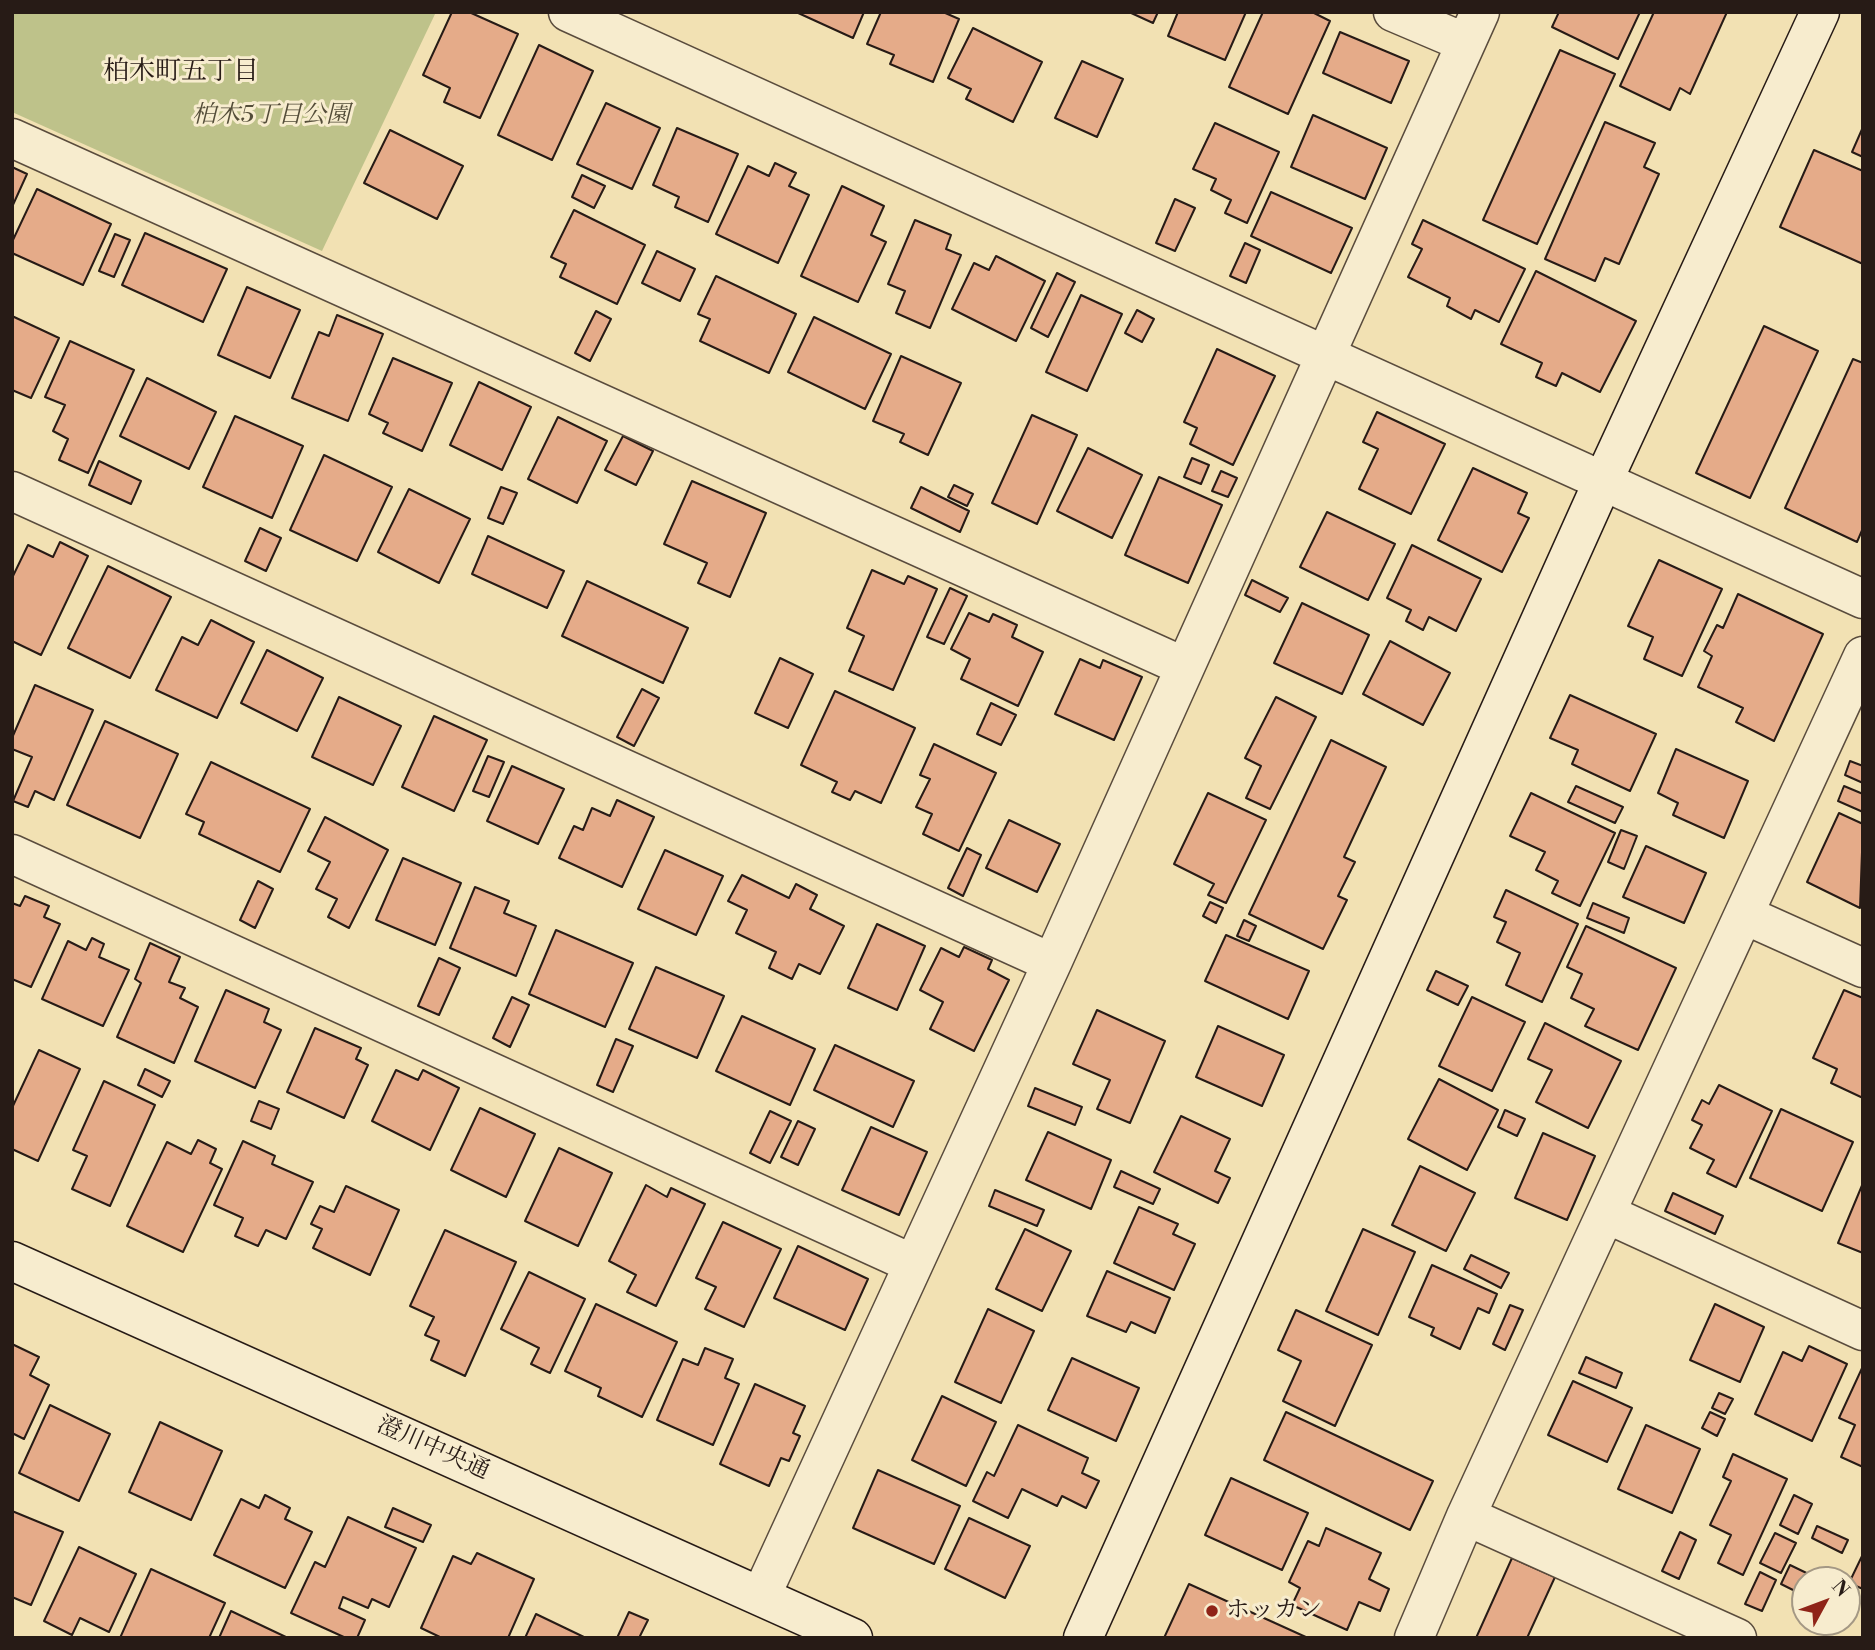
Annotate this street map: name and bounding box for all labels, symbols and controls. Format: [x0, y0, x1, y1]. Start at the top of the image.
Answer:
district label: 柏木町五丁目 [103, 57, 259, 89]
park label: 柏木5丁目公園 [192, 102, 350, 130]
street label: 澄川中央通 [372, 1411, 494, 1487]
north arrow [1791, 1566, 1861, 1636]
text: N [1826, 1575, 1854, 1602]
place label: ホッカン [1226, 1597, 1322, 1625]
marker: ホッカン [1204, 1603, 1220, 1619]

